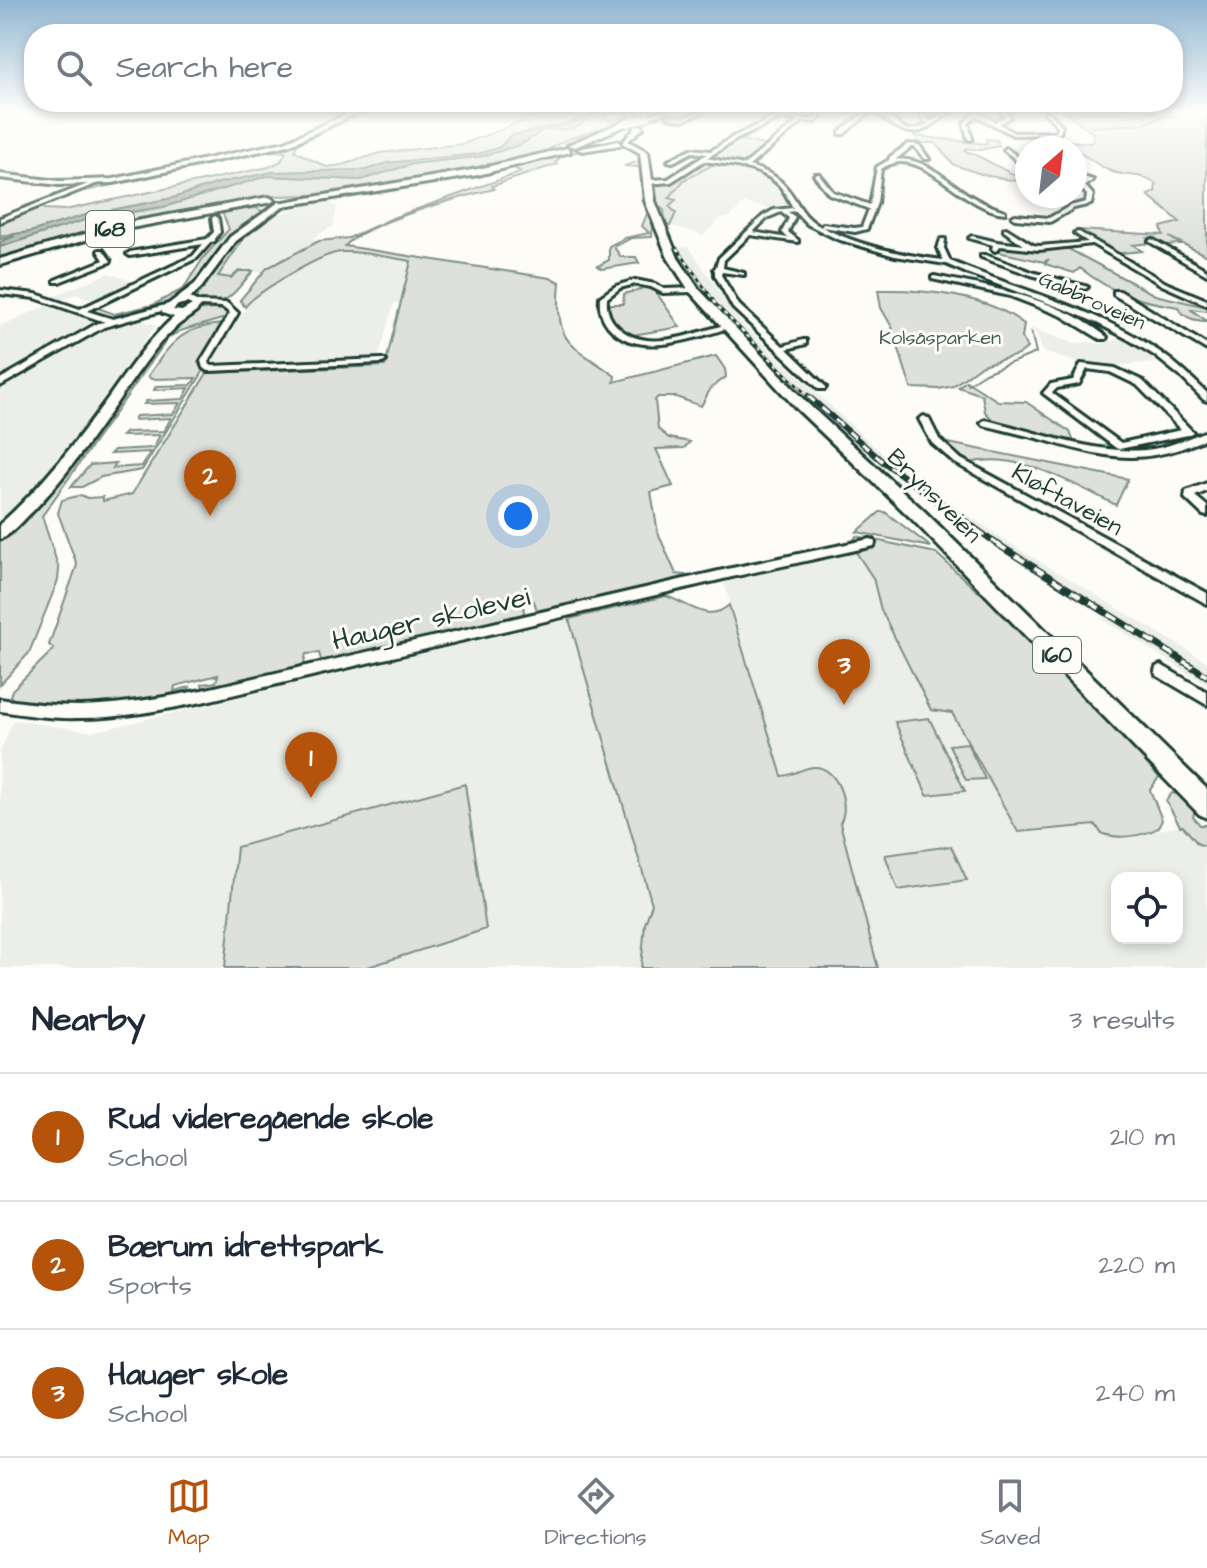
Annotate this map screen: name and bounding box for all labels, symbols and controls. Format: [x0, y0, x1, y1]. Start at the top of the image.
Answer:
search box [24, 24, 1183, 112]
icon: search [52, 46, 96, 90]
text: Search here [116, 47, 293, 89]
north arrow [1015, 136, 1087, 208]
road number: 168 [86, 211, 134, 247]
street label: Gabbroveien [1034, 265, 1150, 337]
park label: Kolsåsparken [879, 324, 1001, 352]
street label: Brynsveien [878, 441, 989, 552]
pin: 2 [184, 450, 236, 516]
street label: Kløftaveien [1005, 456, 1129, 544]
your location [498, 496, 538, 536]
street label: Hauger skolevei [328, 577, 534, 662]
road number: 160 [1033, 637, 1081, 673]
pin: 3 [818, 639, 870, 705]
pin: 1 [285, 732, 337, 798]
map controls [1111, 872, 1183, 944]
button: locate [1111, 872, 1183, 944]
text: Nearby [32, 996, 146, 1044]
text: 3 results [1069, 1002, 1175, 1038]
text: Rud videregående skole [108, 1098, 433, 1140]
text: 1 [56, 1119, 60, 1155]
text: 210 m [1110, 1119, 1175, 1155]
text: School [108, 1140, 187, 1176]
text: Bærum idrettspark [108, 1226, 383, 1268]
text: 2 [51, 1247, 65, 1283]
text: 220 m [1098, 1247, 1175, 1283]
text: Sports [108, 1268, 192, 1304]
text: Hauger skole [108, 1354, 288, 1396]
text: 3 [51, 1375, 65, 1411]
text: 240 m [1095, 1375, 1175, 1411]
text: School [108, 1396, 187, 1432]
tab: Map [167, 1474, 211, 1553]
tab: Directions [544, 1474, 647, 1553]
tab: Saved [980, 1474, 1040, 1553]

